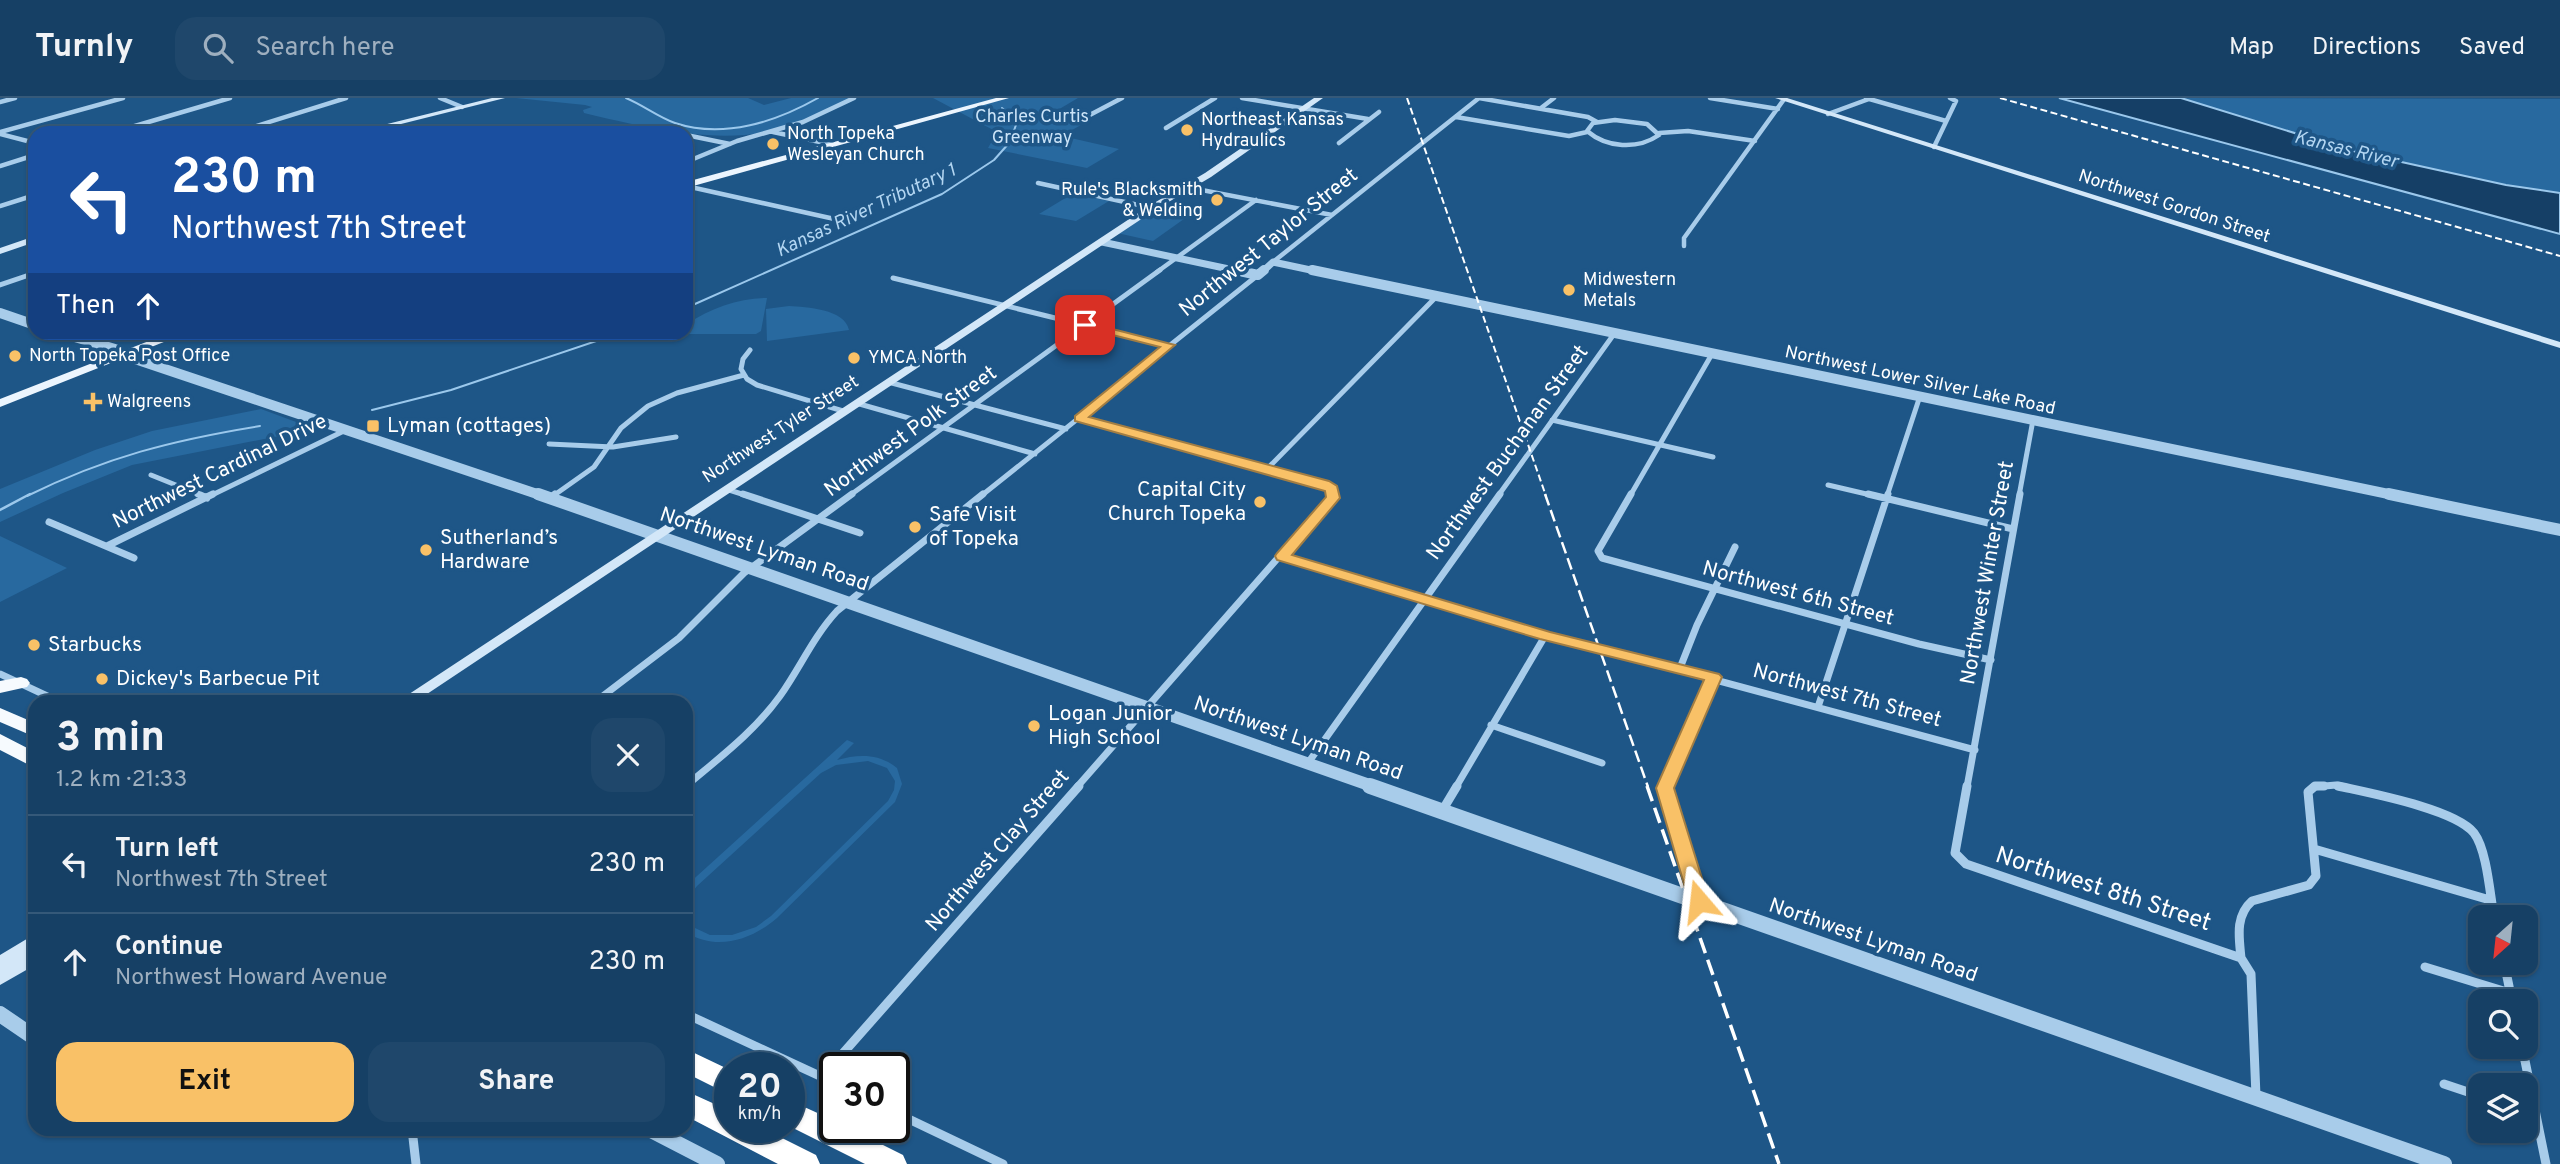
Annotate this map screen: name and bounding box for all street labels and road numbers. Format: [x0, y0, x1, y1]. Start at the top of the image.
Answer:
street label: Northwest Taylor Street [1174, 162, 1364, 324]
street label: Northwest Gordon Street [2075, 165, 2273, 249]
street label: Northwest Buchanan Street [1421, 340, 1595, 566]
street label: Northwest Lower Silver Lake Road [1783, 341, 2057, 421]
street label: Northwest Polk Street [819, 360, 1003, 504]
street label: Northwest Tyler Street [698, 371, 864, 489]
street label: Northwest Cardinal Drive [108, 408, 332, 536]
street label: Northwest Winter Street [1955, 459, 2021, 687]
street label: Northwest Lyman Road [656, 502, 872, 598]
street label: Northwest 6th Street [1699, 555, 1897, 633]
street label: Northwest 7th Street [1750, 658, 1944, 734]
street label: Northwest Lyman Road [1190, 691, 1406, 787]
street label: Northwest Clay Street [920, 764, 1076, 938]
street label: Northwest 8th Street [1991, 841, 2215, 939]
street label: Northwest Lyman Road [1765, 893, 1981, 989]

